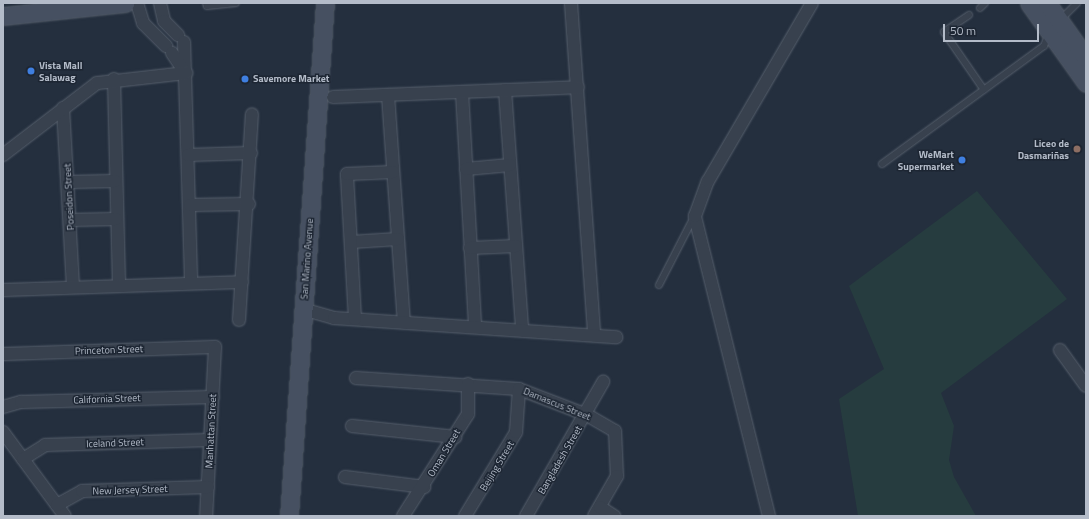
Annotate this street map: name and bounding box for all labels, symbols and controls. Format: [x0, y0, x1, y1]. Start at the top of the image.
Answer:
scale bar [945, 16, 1041, 42]
text: 50 m [950, 21, 976, 40]
place label: Vista Mall Salawag [39, 59, 82, 82]
marker: Vista Mall Salawag [26, 66, 36, 76]
place label: Savemore Market [253, 73, 329, 85]
marker: Savemore Market [240, 74, 250, 84]
place label: Liceo de Dasmariñas [1018, 137, 1069, 160]
marker: Liceo de Dasmariñas [1072, 144, 1082, 154]
place label: WeMart Supermarket [898, 148, 954, 172]
marker: WeMart Supermarket [957, 155, 967, 165]
street label: Poseidon Street [61, 163, 77, 231]
street label: San Marino Avenue [298, 218, 316, 300]
street label: Princeton Street [75, 343, 143, 357]
street label: Damascus Street [521, 385, 593, 423]
street label: California Street [73, 392, 141, 406]
street label: Manhattan Street [203, 393, 219, 469]
street label: Bangladesh Street [535, 424, 585, 496]
street label: Oman Street [425, 427, 463, 479]
street label: Iceland Street [86, 436, 144, 450]
street label: Beijing Street [477, 439, 517, 493]
street label: New Jersey Street [92, 483, 168, 497]

